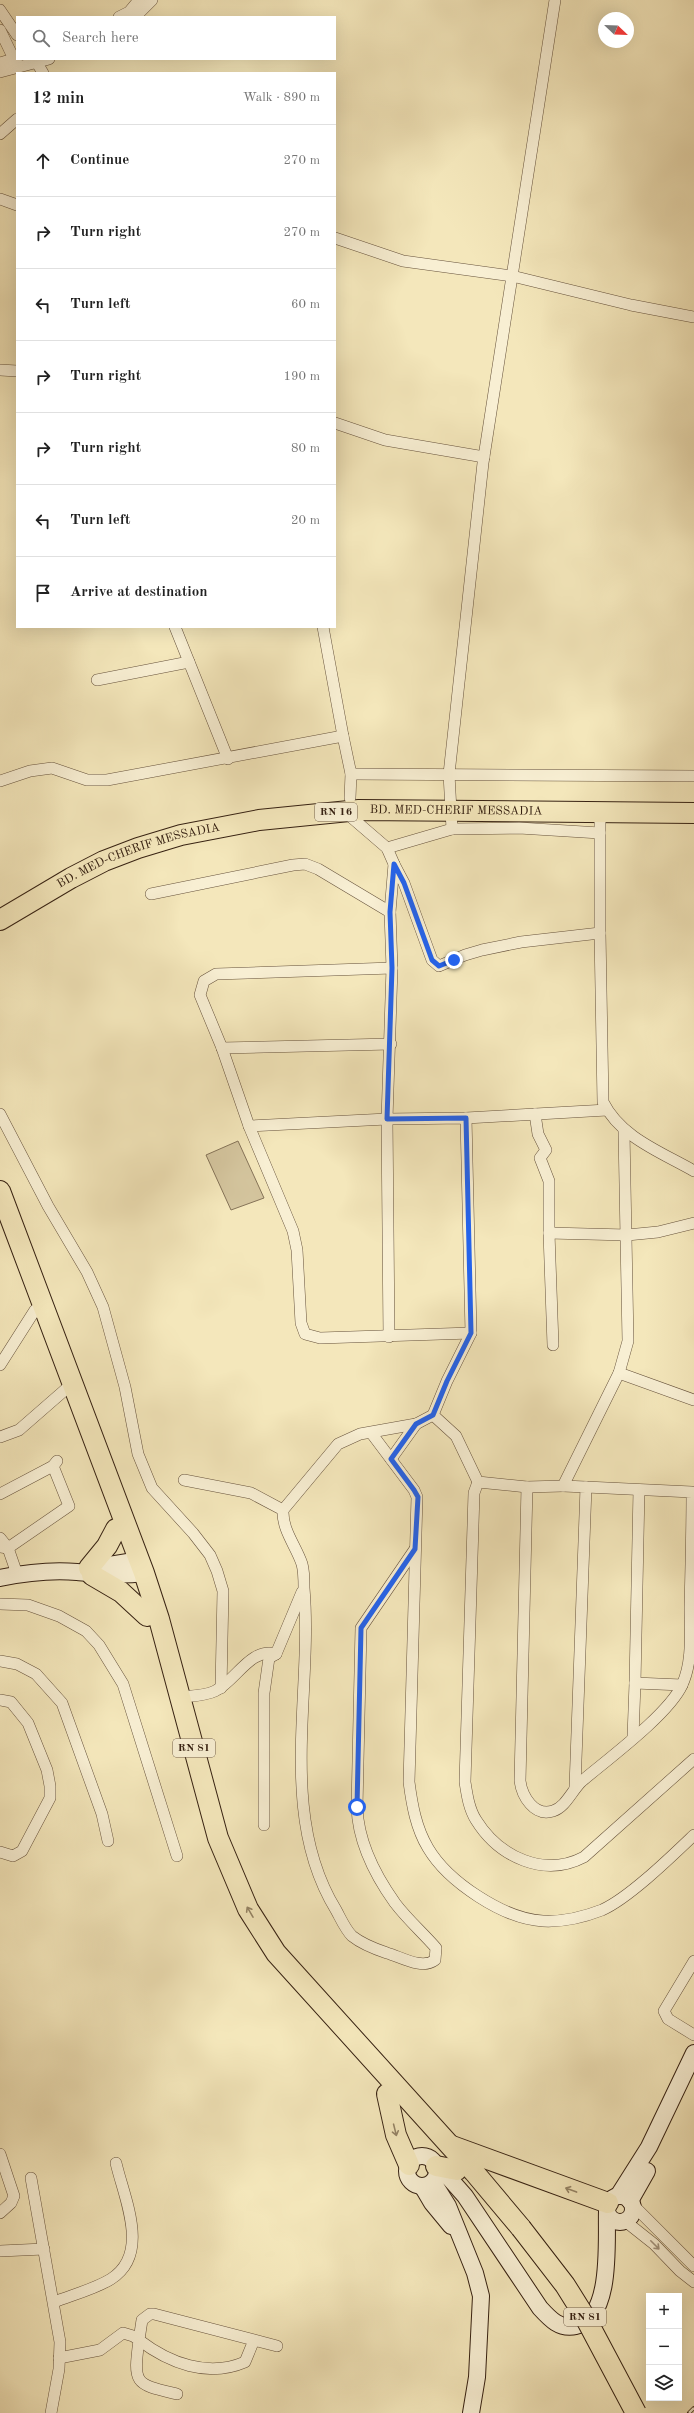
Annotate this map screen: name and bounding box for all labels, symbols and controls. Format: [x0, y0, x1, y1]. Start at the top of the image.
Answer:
north arrow [598, 12, 634, 48]
search box [16, 16, 336, 60]
icon: search [30, 27, 52, 49]
text: Search here [62, 31, 139, 46]
text: 12 min [32, 90, 85, 107]
text: Walk · 890 m [243, 91, 320, 104]
icon: ahead [32, 150, 54, 172]
text: Continue [70, 153, 129, 168]
text: 270 m [283, 154, 320, 167]
icon: right [32, 222, 54, 244]
text: Turn right [70, 225, 141, 240]
text: 270 m [283, 226, 320, 239]
icon: left [32, 294, 54, 316]
text: Turn left [70, 297, 130, 312]
text: 60 m [291, 298, 320, 311]
icon: right [32, 366, 54, 388]
text: Turn right [70, 369, 141, 384]
text: 190 m [283, 370, 320, 383]
icon: right [32, 438, 54, 460]
text: Turn right [70, 441, 141, 456]
text: 80 m [291, 442, 320, 455]
icon: left [32, 510, 54, 532]
text: Turn left [70, 513, 130, 528]
text: 20 m [291, 514, 320, 527]
icon: arrive [32, 582, 54, 604]
text: Arrive at destination [70, 585, 208, 600]
road number: RN 16 [315, 803, 357, 821]
street label: BD. MED-CHERIF MESSADIA [370, 804, 542, 818]
street label: BD. MED-CHERIF MESSADIA [55, 822, 221, 891]
route end [445, 951, 463, 969]
road number: RN 81 [173, 1739, 215, 1757]
route start [348, 1798, 366, 1816]
one-way arrow [246, 1906, 254, 1918]
one-way arrow [392, 2123, 400, 2136]
one-way arrow [566, 2185, 578, 2193]
one-way arrow [650, 2240, 660, 2250]
map controls [646, 2293, 682, 2401]
button: + [646, 2293, 682, 2329]
road number: RN 81 [564, 2308, 606, 2326]
button: − [646, 2329, 682, 2365]
button: layers [646, 2365, 682, 2401]

